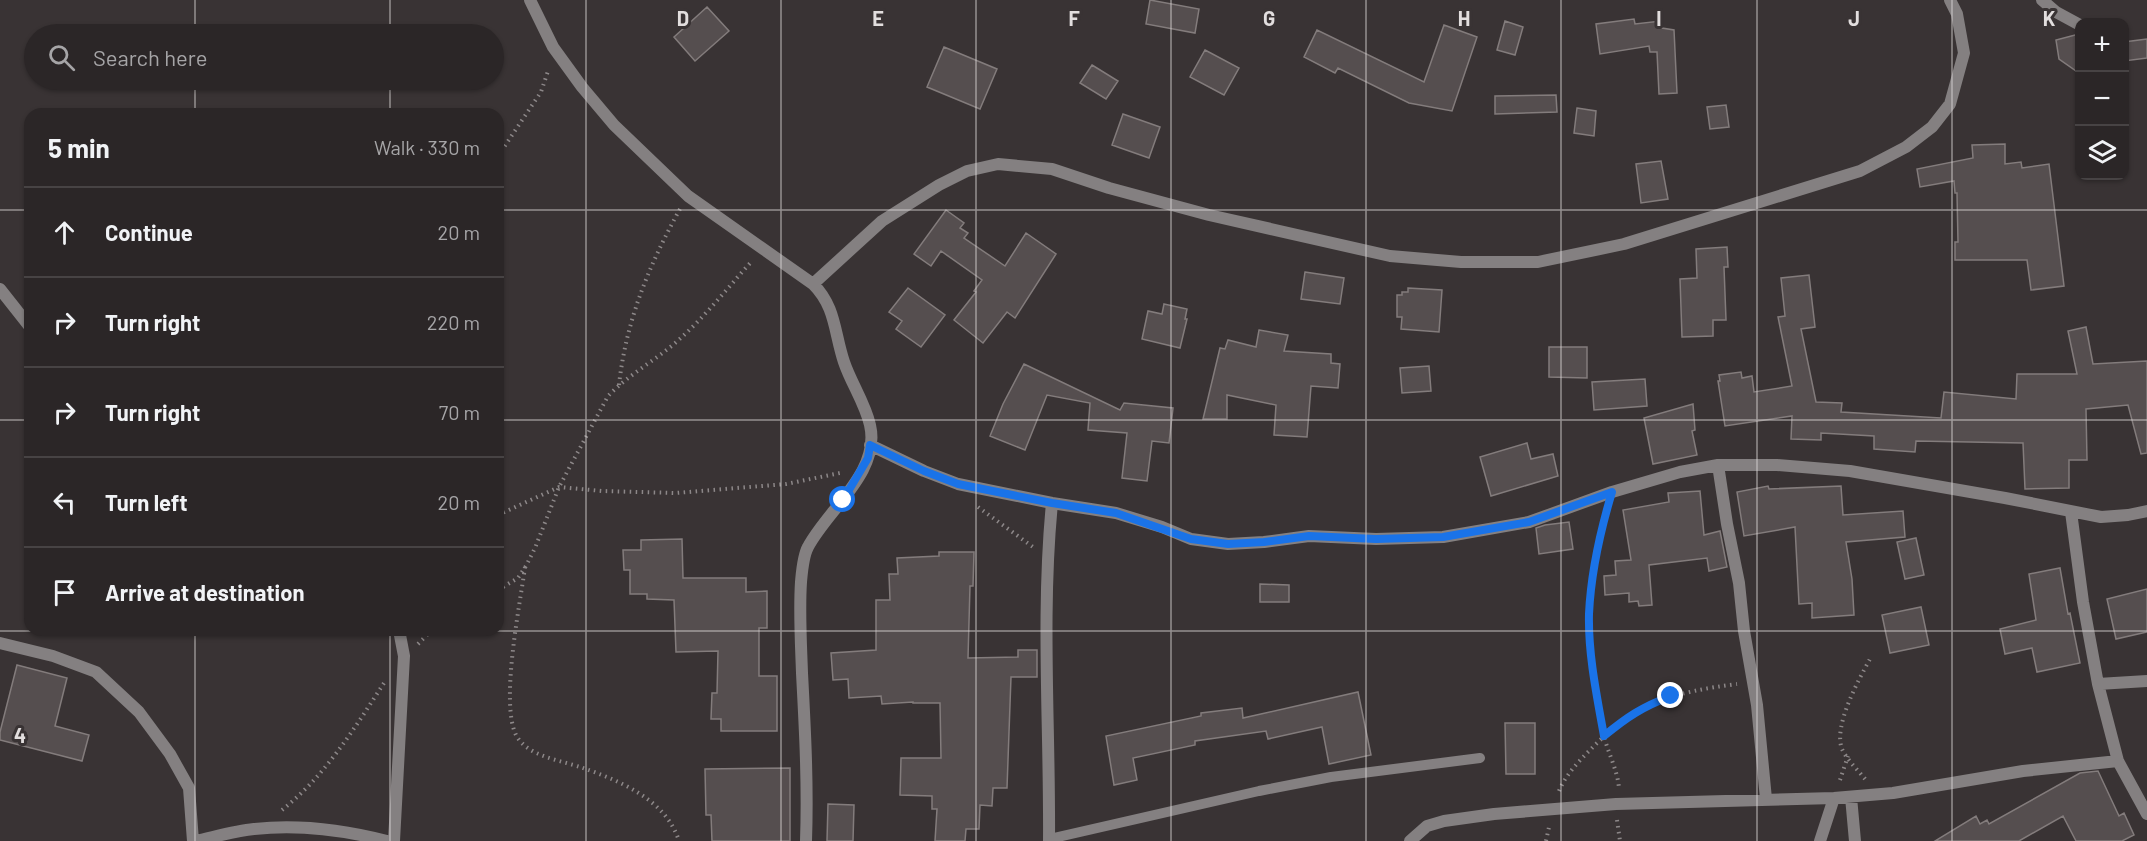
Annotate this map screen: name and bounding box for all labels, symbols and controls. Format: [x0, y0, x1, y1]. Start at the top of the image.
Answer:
text: D [677, 6, 689, 30]
text: E [872, 6, 884, 30]
text: F [1068, 6, 1080, 30]
text: G [1263, 6, 1275, 30]
text: H [1458, 6, 1470, 30]
text: I [1656, 6, 1662, 30]
text: J [1848, 6, 1860, 30]
text: K [2043, 6, 2056, 30]
map controls [2075, 18, 2129, 180]
button: + [2075, 18, 2129, 72]
search box [24, 24, 504, 90]
icon: search [45, 41, 78, 74]
text: Search here [93, 44, 207, 70]
button: − [2075, 72, 2129, 126]
button: layers [2075, 126, 2129, 180]
text: 5 min [48, 132, 110, 163]
text: Walk · 330 m [374, 135, 480, 159]
icon: ahead [48, 216, 81, 249]
text: Continue [105, 219, 193, 245]
text: 20 m [437, 220, 480, 244]
icon: right [48, 306, 81, 339]
text: Turn right [105, 309, 200, 335]
text: 220 m [427, 310, 480, 334]
icon: right [48, 396, 81, 429]
text: Turn right [105, 399, 200, 425]
text: 70 m [439, 400, 480, 424]
icon: left [48, 486, 81, 519]
route start [829, 486, 855, 512]
text: Turn left [105, 489, 188, 515]
text: 20 m [437, 490, 480, 514]
icon: arrive [48, 576, 81, 609]
text: Arrive at destination [105, 579, 304, 605]
route end [1657, 682, 1683, 708]
text: 4 [14, 723, 26, 747]

